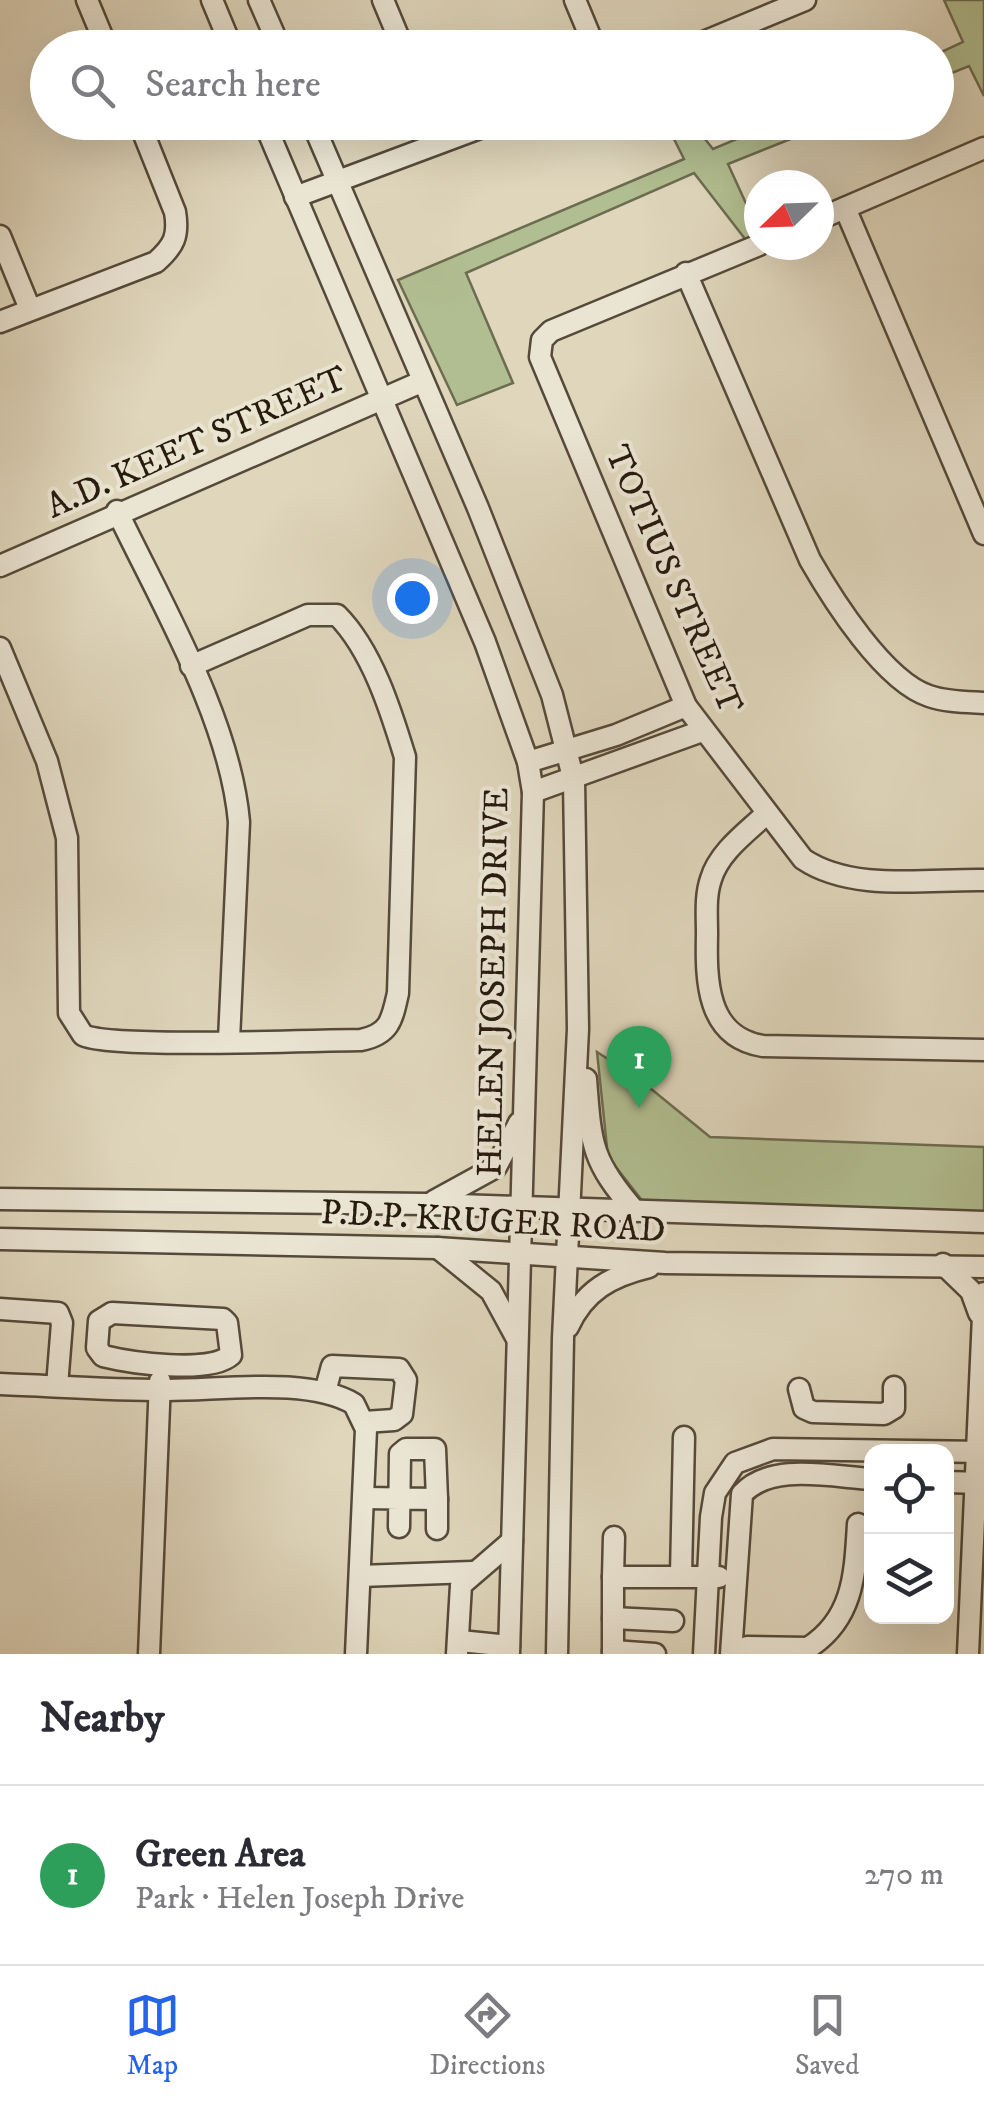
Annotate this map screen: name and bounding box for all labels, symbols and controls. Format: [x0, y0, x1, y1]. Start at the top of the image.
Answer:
search box [30, 30, 954, 140]
icon: search [65, 58, 120, 113]
text: Search here [145, 61, 321, 109]
north arrow [744, 170, 834, 260]
street label: A.D. KEET STREET [40, 357, 355, 529]
street label: TOTIUS STREET [594, 439, 752, 722]
your location [387, 573, 438, 624]
street label: HELEN JOSEPH DRIVE [469, 787, 519, 1177]
pin: 1 [606, 1026, 672, 1108]
street label: P.D.P. KRUGER ROAD [320, 1191, 666, 1253]
map controls [864, 1444, 954, 1624]
button: locate [864, 1444, 954, 1534]
button: layers [864, 1534, 954, 1624]
text: Nearby [40, 1693, 164, 1745]
text: Green Area [135, 1831, 305, 1879]
text: 1 [67, 1855, 78, 1895]
text: 270 m [864, 1855, 944, 1895]
text: Park · Helen Joseph Drive [135, 1879, 465, 1919]
tab: Map [125, 1988, 180, 2083]
tab: Directions [429, 1988, 545, 2083]
tab: Saved [795, 1988, 859, 2083]

